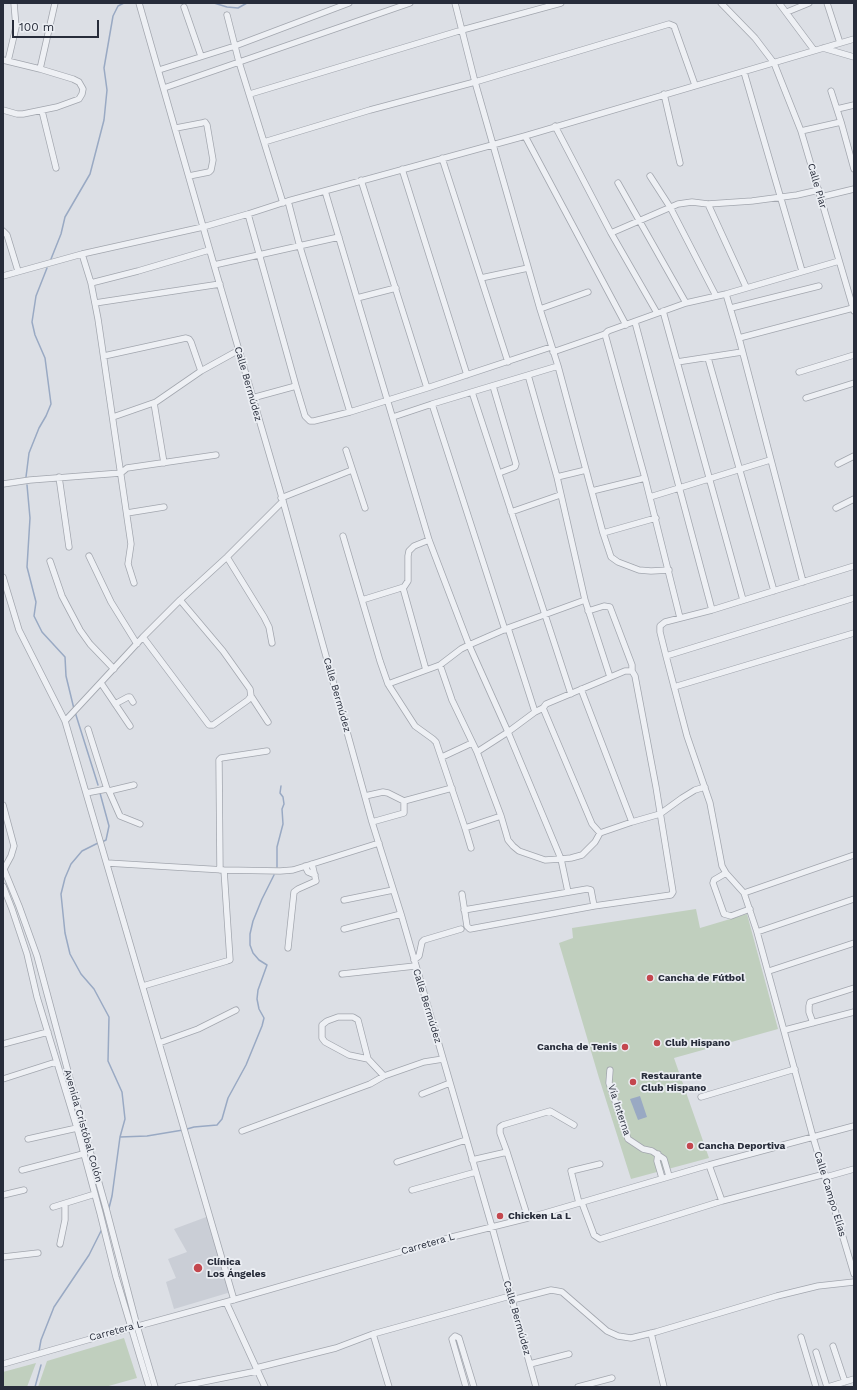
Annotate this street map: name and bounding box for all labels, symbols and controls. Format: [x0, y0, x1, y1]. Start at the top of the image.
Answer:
scale bar [14, 12, 101, 38]
text: 100 m [19, 20, 54, 34]
street label: Calle Piar [805, 162, 829, 210]
street label: Calle Bermúdez [232, 345, 264, 423]
street label: Calle Bermúdez [321, 656, 353, 734]
street label: Calle Bermúdez [410, 967, 444, 1045]
place label: Cancha de Fútbol [658, 972, 744, 984]
marker: Cancha de Fútbol [645, 973, 655, 983]
place label: Club Hispano [665, 1037, 730, 1049]
marker: Club Hispano [652, 1038, 662, 1048]
place label: Cancha de Tenis [537, 1041, 617, 1053]
marker: Cancha de Tenis [620, 1042, 630, 1052]
street label: Avenida Cristóbal Colón [61, 1068, 105, 1184]
place label: Restaurante Club Hispano [641, 1070, 706, 1094]
marker: Restaurante Club Hispano [628, 1077, 638, 1087]
street label: Vía Interna [605, 1083, 633, 1137]
place label: Cancha Deportiva [698, 1140, 785, 1152]
marker: Cancha Deportiva [685, 1141, 695, 1151]
street label: Calle Campo Elías [811, 1150, 849, 1238]
place label: Chicken La L [508, 1210, 571, 1222]
marker: Chicken La L [495, 1211, 505, 1221]
street label: Carretera L [400, 1231, 456, 1257]
place label: Clínica Los Ángeles [207, 1256, 266, 1280]
marker: Clínica Los Ángeles [192, 1262, 204, 1274]
street label: Calle Bermúdez [501, 1279, 533, 1357]
street label: Carretera L [88, 1318, 144, 1344]

